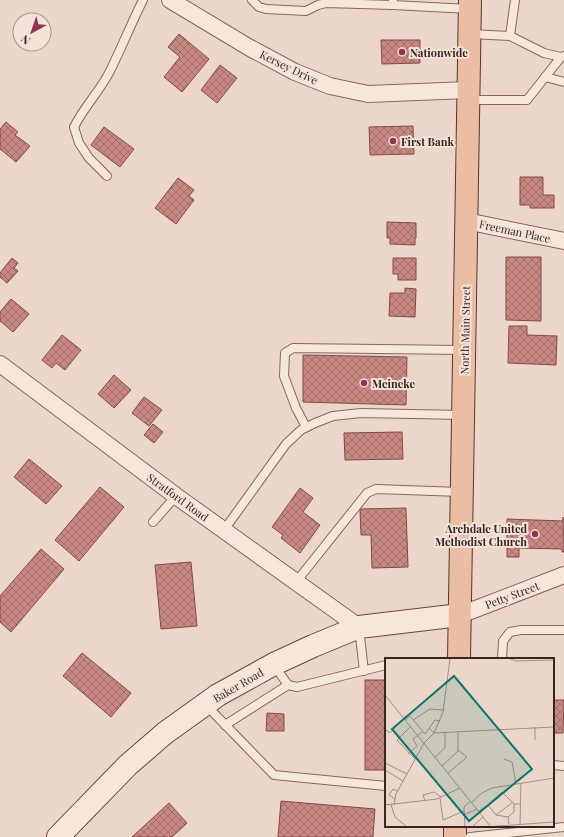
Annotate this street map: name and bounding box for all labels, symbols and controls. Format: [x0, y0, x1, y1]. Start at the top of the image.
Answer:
north arrow [12, 12, 52, 52]
text: N [17, 32, 33, 48]
place label: Nationwide [410, 45, 468, 60]
street label: Kersey Drive [257, 46, 321, 88]
marker: Nationwide [397, 47, 407, 57]
place label: First Bank [401, 134, 454, 149]
marker: First Bank [388, 136, 398, 146]
street label: Freeman Place [478, 216, 552, 246]
street label: North Main Street [457, 285, 473, 374]
place label: Meineke [372, 376, 415, 391]
marker: Meineke [359, 378, 369, 388]
street label: Stratford Road [144, 470, 212, 525]
place label: Archdale United Methodist Church [435, 521, 527, 549]
marker: Archdale United Methodist Church [530, 529, 540, 539]
street label: Petty Street [483, 578, 541, 612]
inset map [385, 658, 554, 827]
street label: Baker Road [210, 664, 267, 706]

